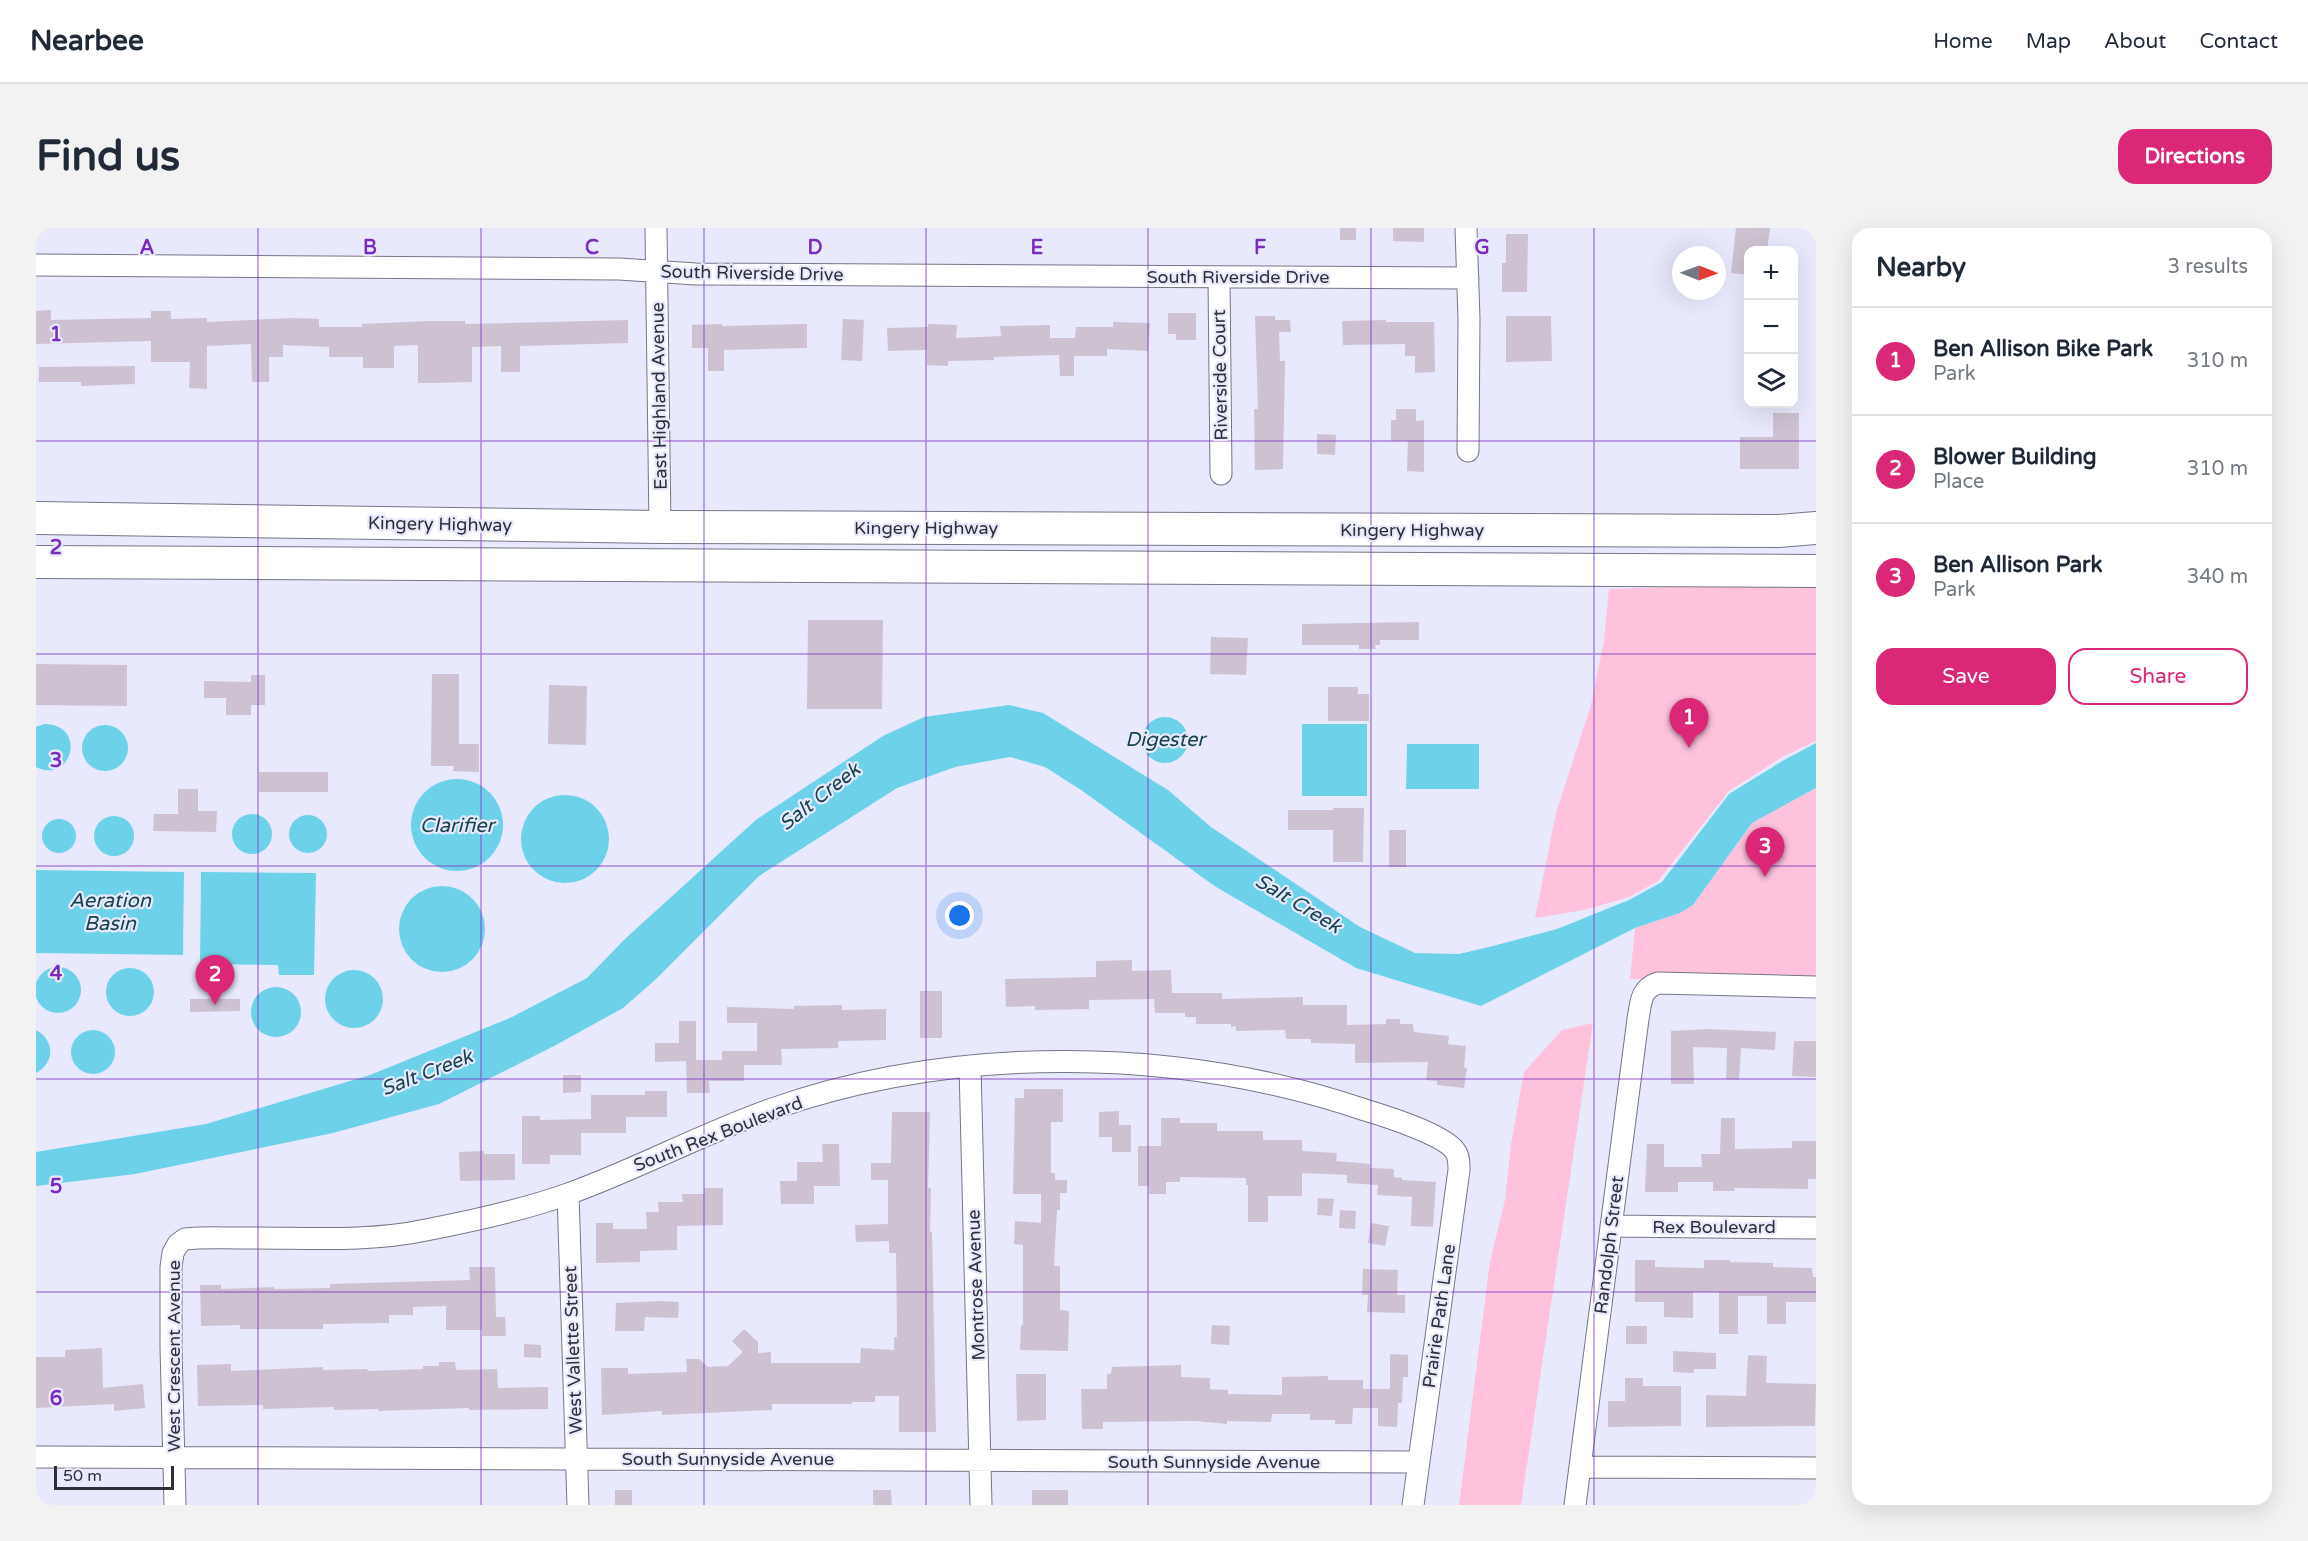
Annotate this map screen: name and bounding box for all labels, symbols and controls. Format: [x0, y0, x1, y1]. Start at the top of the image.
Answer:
text: Nearbee [30, 24, 144, 58]
text: Home [1933, 29, 1993, 54]
text: Map [2026, 29, 2071, 54]
text: About [2104, 29, 2166, 54]
text: Contact [2199, 29, 2278, 54]
button: Directions [2118, 129, 2272, 184]
text: Find us [36, 131, 180, 182]
text: A [140, 236, 155, 260]
text: B [363, 236, 377, 260]
text: C [585, 236, 599, 260]
text: D [807, 236, 823, 260]
text: E [1031, 236, 1044, 260]
text: F [1254, 236, 1266, 260]
text: G [1474, 236, 1490, 260]
north arrow [1672, 246, 1726, 300]
map controls [1744, 246, 1798, 408]
button: + [1744, 246, 1798, 300]
text: Nearby [1876, 252, 1966, 283]
text: 3 results [2168, 255, 2248, 279]
street label: South Riverside Drive [660, 260, 844, 286]
street label: South Riverside Drive [1147, 266, 1330, 288]
button: − [1744, 300, 1798, 354]
street label: East Highland Avenue [646, 302, 672, 490]
street label: Riverside Court [1208, 309, 1232, 441]
text: 1 [50, 323, 62, 347]
text: Ben Allison Bike Park [1933, 336, 2153, 362]
text: 1 [1889, 349, 1902, 373]
text: 310 m [2187, 349, 2248, 373]
button: layers [1744, 354, 1798, 408]
text: Park [1933, 362, 1976, 386]
text: Blower Building [1933, 444, 2097, 470]
text: 2 [1889, 457, 1902, 481]
text: 310 m [2187, 457, 2248, 481]
text: Place [1933, 470, 1984, 494]
street label: Kingery Highway [368, 512, 513, 536]
street label: Kingery Highway [854, 517, 998, 539]
street label: Kingery Highway [1340, 519, 1484, 541]
text: 2 [50, 536, 62, 560]
text: Ben Allison Park [1933, 552, 2102, 578]
text: 3 [1889, 565, 1902, 589]
text: 340 m [2187, 565, 2248, 589]
text: Park [1933, 578, 1976, 602]
button: Save [1876, 648, 2056, 705]
button: Share [2068, 648, 2248, 705]
pin: 1 [1670, 698, 1708, 748]
water label: Digester [1125, 728, 1207, 752]
text: 3 [50, 749, 62, 773]
water label: Salt Creek [775, 757, 867, 836]
water label: Clarifier [420, 814, 497, 838]
pin: 3 [1746, 828, 1784, 877]
water label: Salt Creek [1251, 869, 1347, 940]
water label: Aeration Basin [69, 889, 152, 936]
your location [945, 901, 974, 930]
pin: 2 [196, 956, 234, 1005]
text: 4 [50, 962, 63, 986]
water label: Salt Creek [378, 1044, 478, 1101]
street label: South Rex Boulevard [630, 1092, 806, 1176]
street label: Randolph Street [1590, 1174, 1628, 1315]
text: 5 [50, 1175, 62, 1199]
street label: Montrose Avenue [962, 1209, 990, 1361]
street label: Rex Boulevard [1652, 1216, 1776, 1238]
street label: Prairie Path Lane [1418, 1242, 1460, 1390]
street label: West Crescent Avenue [163, 1260, 185, 1452]
street label: West Vallette Street [559, 1265, 587, 1435]
text: 6 [50, 1387, 62, 1411]
street label: South Sunnyside Avenue [622, 1448, 834, 1470]
street label: South Sunnyside Avenue [1108, 1451, 1320, 1473]
scale bar [54, 1463, 174, 1490]
text: 50 m [63, 1466, 102, 1486]

